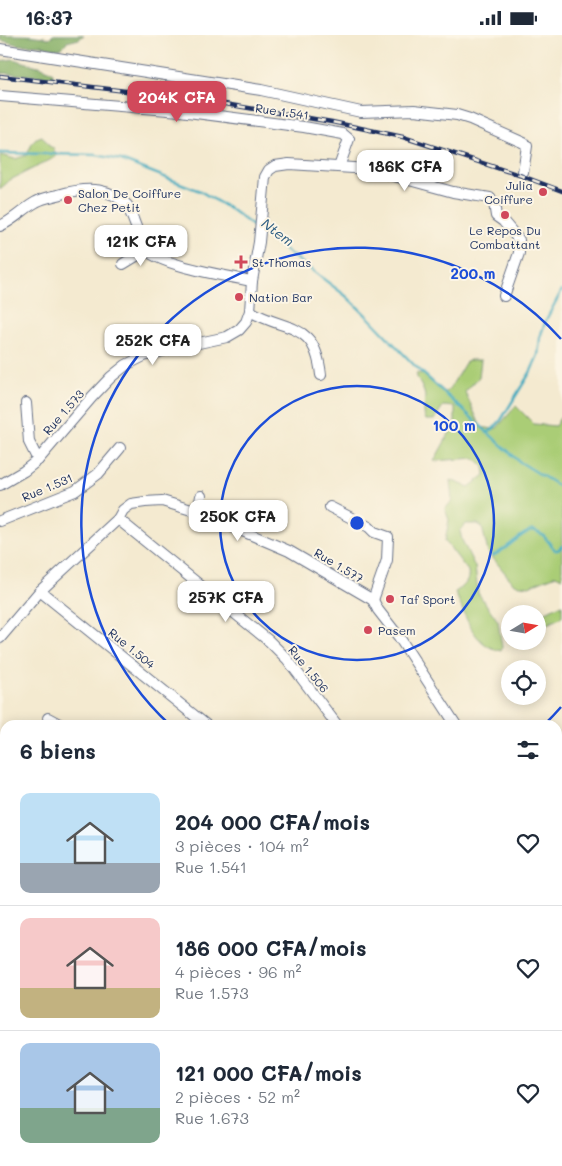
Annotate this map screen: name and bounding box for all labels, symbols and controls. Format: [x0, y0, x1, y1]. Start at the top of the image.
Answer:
text: 16:37 [25, 5, 73, 30]
pin: 204K CFA [125, 81, 229, 123]
text: 204K CFA [138, 86, 216, 107]
street label: Rue 1.541 [254, 99, 310, 123]
pin: 186K CFA [353, 149, 457, 192]
text: 186K CFA [368, 155, 442, 176]
place label: Julia Coiffure [484, 177, 533, 207]
place label: Salon De Coiffure Chez Petit [78, 185, 181, 215]
marker: Julia Coiffure [537, 186, 549, 198]
marker: Salon De Coiffure Chez Petit [62, 194, 74, 206]
marker: Le Repos Du Combattant [499, 209, 511, 221]
water label: Ntem [258, 213, 298, 251]
place label: Le Repos Du Combattant [469, 222, 541, 252]
pin: 121K CFA [89, 225, 193, 267]
text: 121K CFA [105, 230, 177, 251]
place label: St Thomas [252, 254, 311, 270]
marker: St Thomas [234, 255, 248, 269]
text: 200 m [451, 263, 496, 283]
place label: Nation Bar [249, 289, 313, 305]
marker: Nation Bar [233, 291, 245, 303]
pin: 252K CFA [101, 323, 205, 366]
text: 252K CFA [115, 329, 191, 350]
street label: Rue 1.573 [39, 386, 87, 438]
text: 100 m [432, 415, 476, 435]
street label: Rue 1.531 [19, 469, 75, 505]
pin: 250K CFA [186, 499, 290, 542]
text: 250K CFA [200, 505, 276, 526]
centre of rings [348, 514, 366, 532]
street label: Rue 1.577 [311, 544, 367, 586]
pin: 257K CFA [174, 581, 278, 623]
text: 257K CFA [188, 586, 264, 607]
place label: Taf Sport [400, 591, 455, 607]
marker: Taf Sport [384, 593, 396, 605]
north arrow [501, 605, 546, 650]
map controls [501, 605, 546, 705]
place label: Pasem [378, 622, 416, 638]
street label: Rue 1.504 [105, 624, 159, 672]
marker: Pasem [362, 624, 374, 636]
street label: Rue 1.506 [285, 642, 333, 696]
button: locate [501, 660, 546, 705]
icon: filters [514, 736, 542, 764]
text: 6 biens [20, 737, 96, 764]
text: 204 000 CFA/mois [175, 808, 370, 835]
icon: home [60, 813, 120, 873]
icon: heart [514, 829, 542, 857]
text: 3 pièces · 104 m² [175, 835, 309, 856]
text: Rue 1.541 [175, 856, 247, 877]
text: 186 000 CFA/mois [175, 934, 367, 961]
icon: home [60, 938, 120, 998]
icon: heart [514, 954, 542, 982]
text: 4 pièces · 96 m² [175, 961, 302, 982]
text: Rue 1.573 [175, 982, 249, 1003]
text: 121 000 CFA/mois [175, 1059, 362, 1086]
icon: home [60, 1063, 120, 1123]
icon: heart [514, 1079, 542, 1107]
text: 2 pièces · 52 m² [175, 1086, 300, 1107]
text: Rue 1.673 [175, 1107, 249, 1128]

